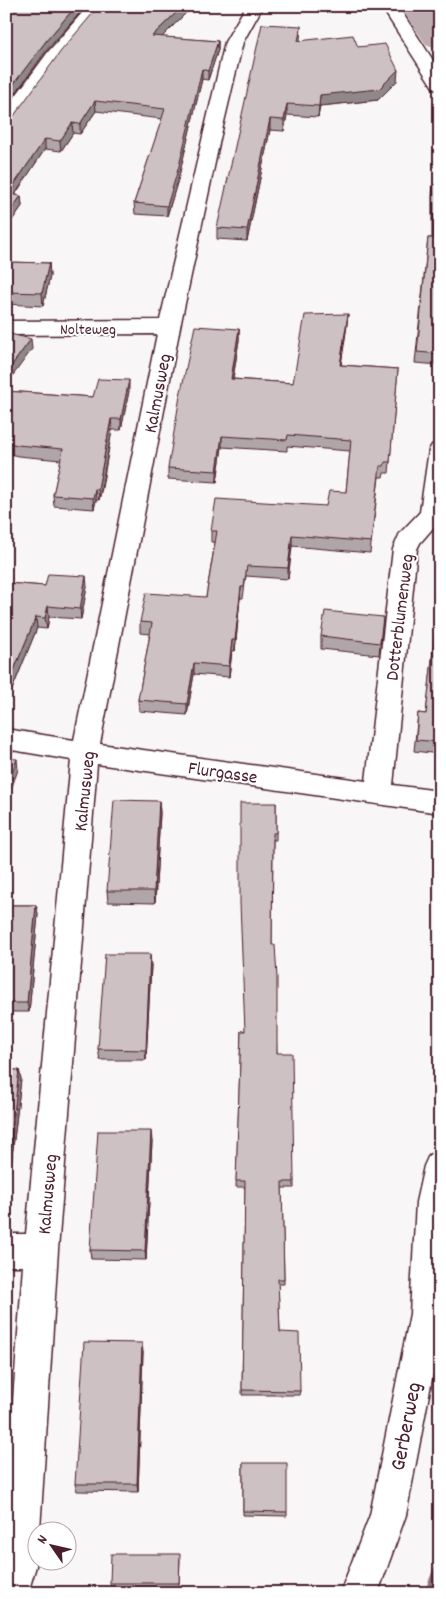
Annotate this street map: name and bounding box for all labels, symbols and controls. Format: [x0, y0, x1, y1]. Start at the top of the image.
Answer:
street label: Nolteweg [60, 319, 116, 342]
street label: Kalmusweg [139, 352, 180, 436]
street label: Dotterblumenweg [380, 552, 423, 682]
street label: Kalmusweg [69, 750, 104, 833]
street label: Flurgasse [186, 756, 259, 793]
street label: Kalmusweg [33, 1153, 66, 1236]
street label: Gerberweg [384, 1380, 431, 1474]
north arrow [28, 1522, 78, 1572]
text: N [33, 1531, 53, 1548]

